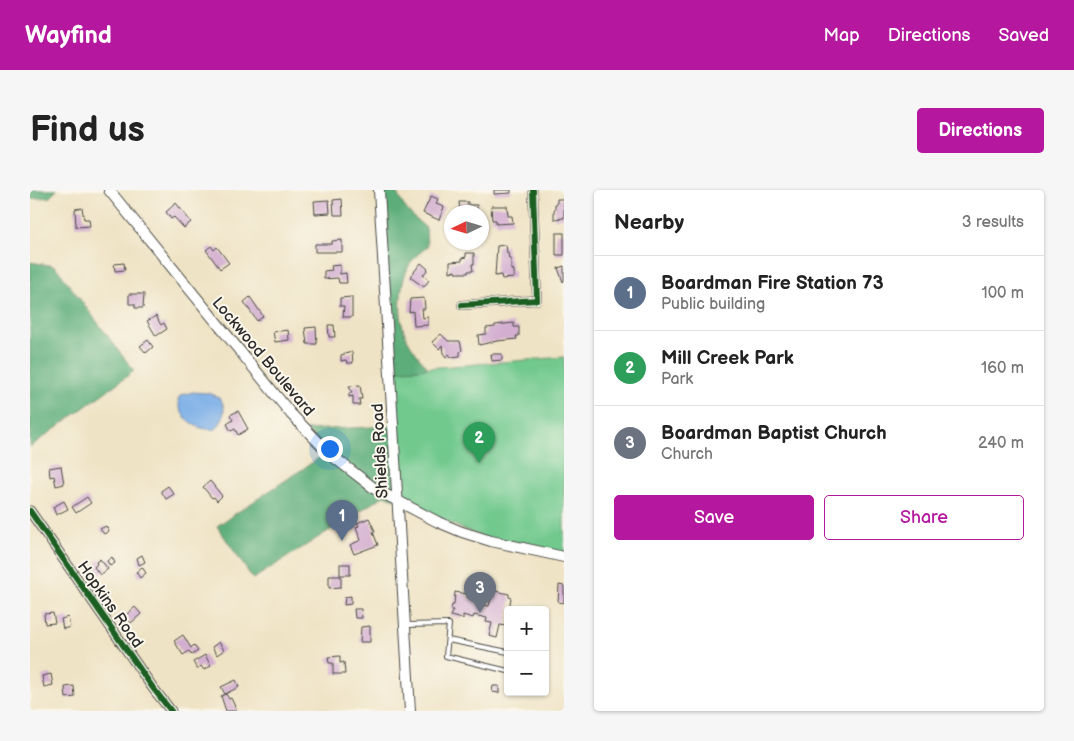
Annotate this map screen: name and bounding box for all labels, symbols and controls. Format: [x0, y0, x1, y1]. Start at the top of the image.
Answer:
text: Wayfind [25, 21, 112, 50]
text: Map [824, 25, 860, 46]
text: Directions [888, 25, 970, 46]
text: Saved [998, 25, 1049, 46]
button: Directions [917, 108, 1044, 153]
text: Find us [30, 109, 145, 152]
north arrow [444, 205, 489, 250]
text: Nearby [614, 210, 684, 235]
text: 3 results [962, 213, 1024, 232]
text: Boardman Fire Station 73 [661, 272, 884, 295]
text: 1 [627, 284, 633, 303]
text: 100 m [981, 284, 1024, 303]
street label: Lockwood Boulevard [208, 294, 318, 420]
text: Public building [661, 295, 765, 314]
text: Mill Creek Park [661, 347, 794, 370]
text: 2 [625, 359, 635, 378]
text: 160 m [981, 359, 1024, 378]
text: Park [661, 370, 693, 389]
street label: Shields Road [369, 403, 392, 499]
pin: 2 [463, 422, 495, 463]
text: Boardman Baptist Church [661, 422, 887, 445]
text: 3 [625, 434, 635, 453]
text: 240 m [978, 434, 1024, 453]
your location [317, 436, 343, 462]
text: Church [661, 445, 713, 464]
button: Save [614, 495, 814, 540]
button: Share [824, 495, 1024, 540]
pin: 1 [326, 500, 358, 541]
street label: Hopkins Road [73, 558, 147, 652]
pin: 3 [464, 572, 496, 613]
map controls [504, 606, 549, 696]
button: + [504, 606, 549, 651]
button: − [504, 651, 549, 696]

